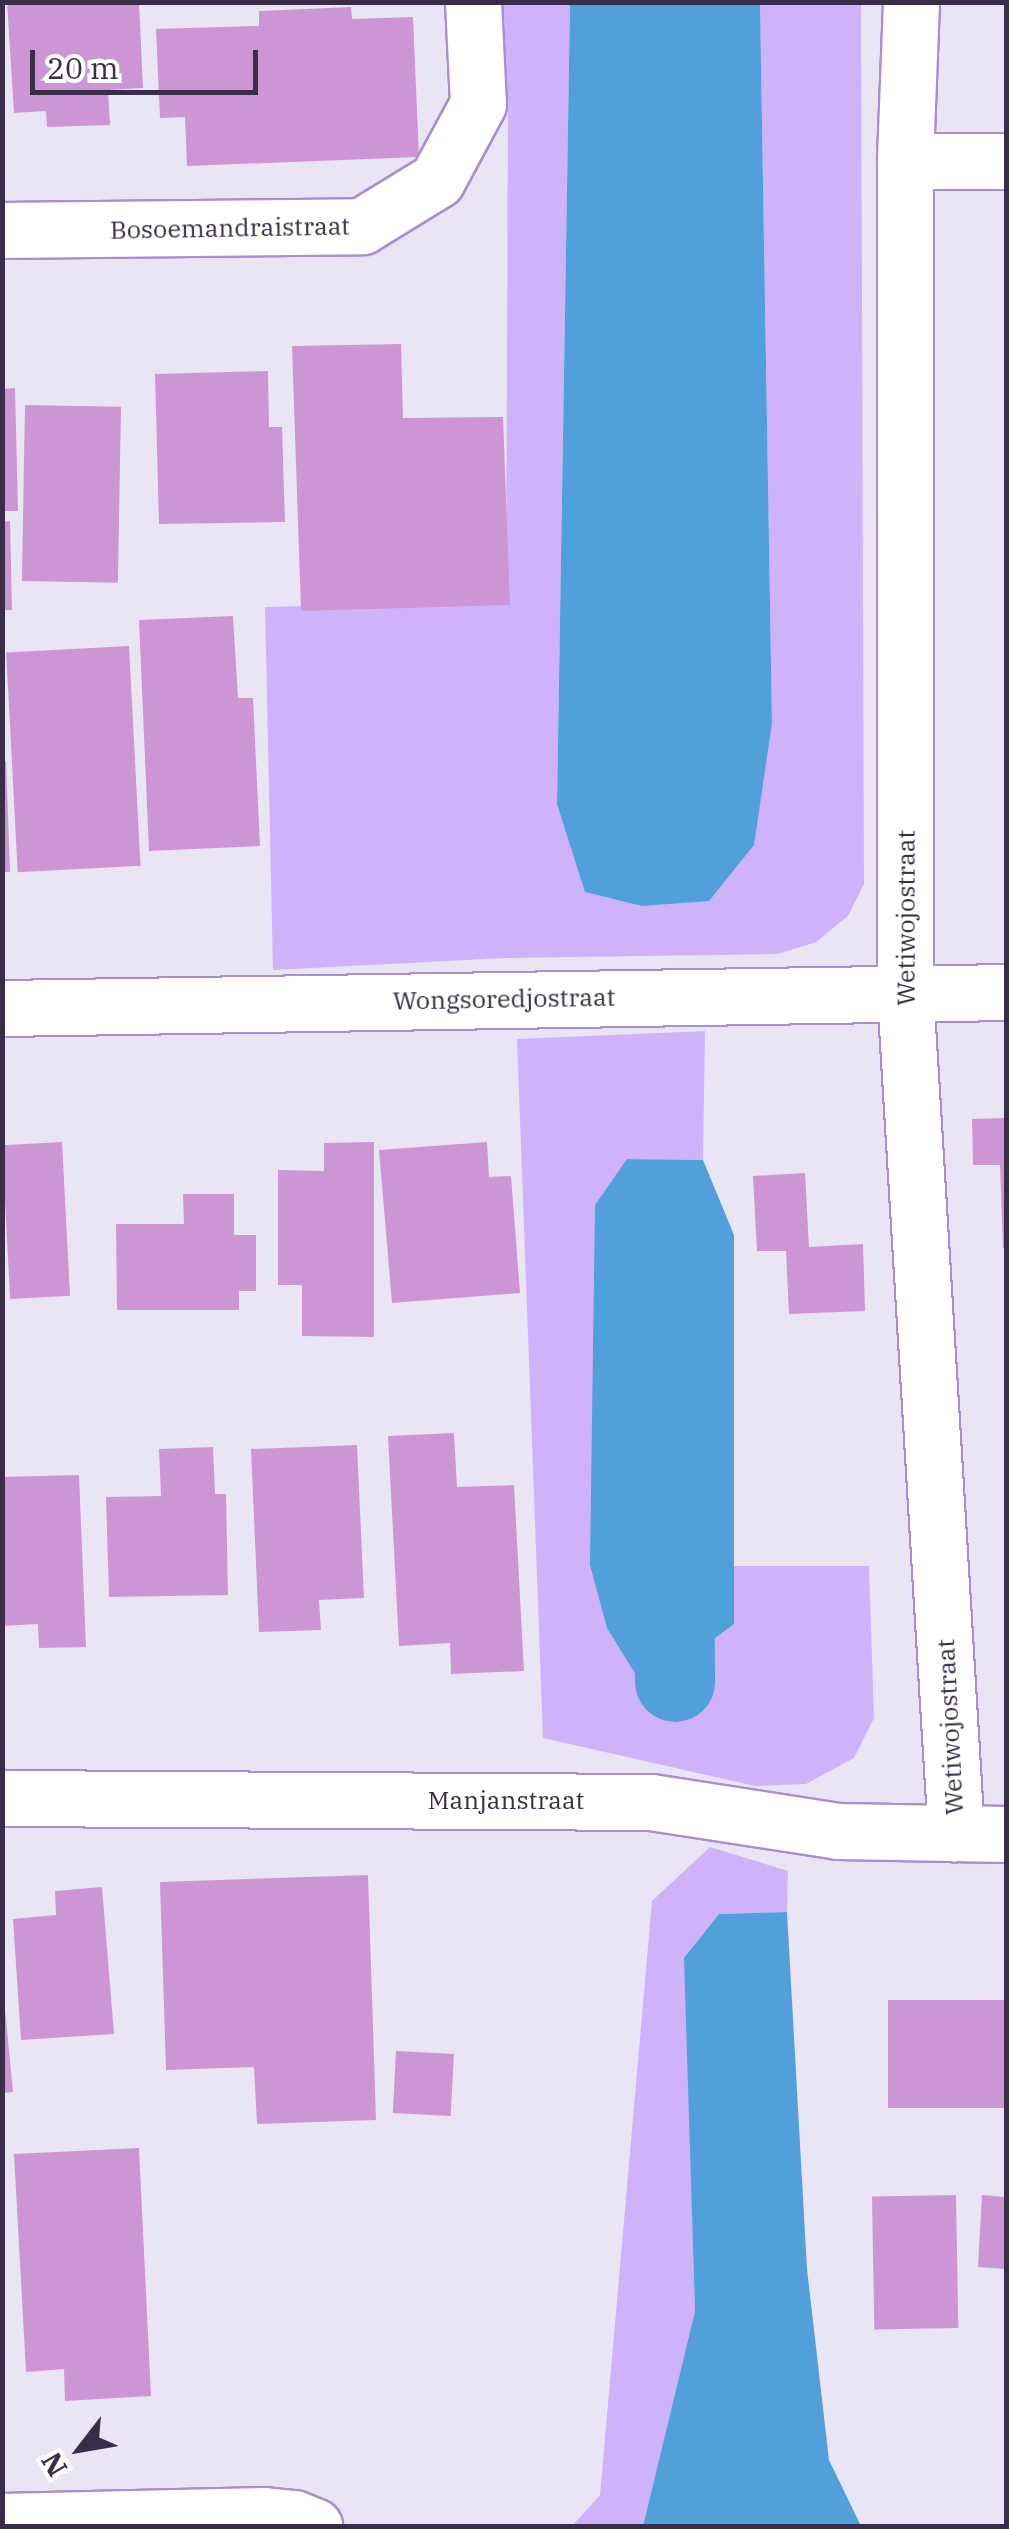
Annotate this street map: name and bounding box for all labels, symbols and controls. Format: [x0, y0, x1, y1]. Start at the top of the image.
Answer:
scale bar [35, 30, 262, 92]
text: 20 m [47, 48, 119, 87]
street label: Bosoemandraistraat [110, 211, 350, 245]
street label: Wetiwojostraat [891, 830, 921, 1006]
street label: Wongsoredjostraat [393, 982, 615, 1016]
street label: Wetiwojostraat [930, 1638, 970, 1816]
street label: Manjanstraat [428, 1785, 584, 1815]
north arrow [30, 2399, 130, 2499]
text: N [32, 2446, 75, 2484]

